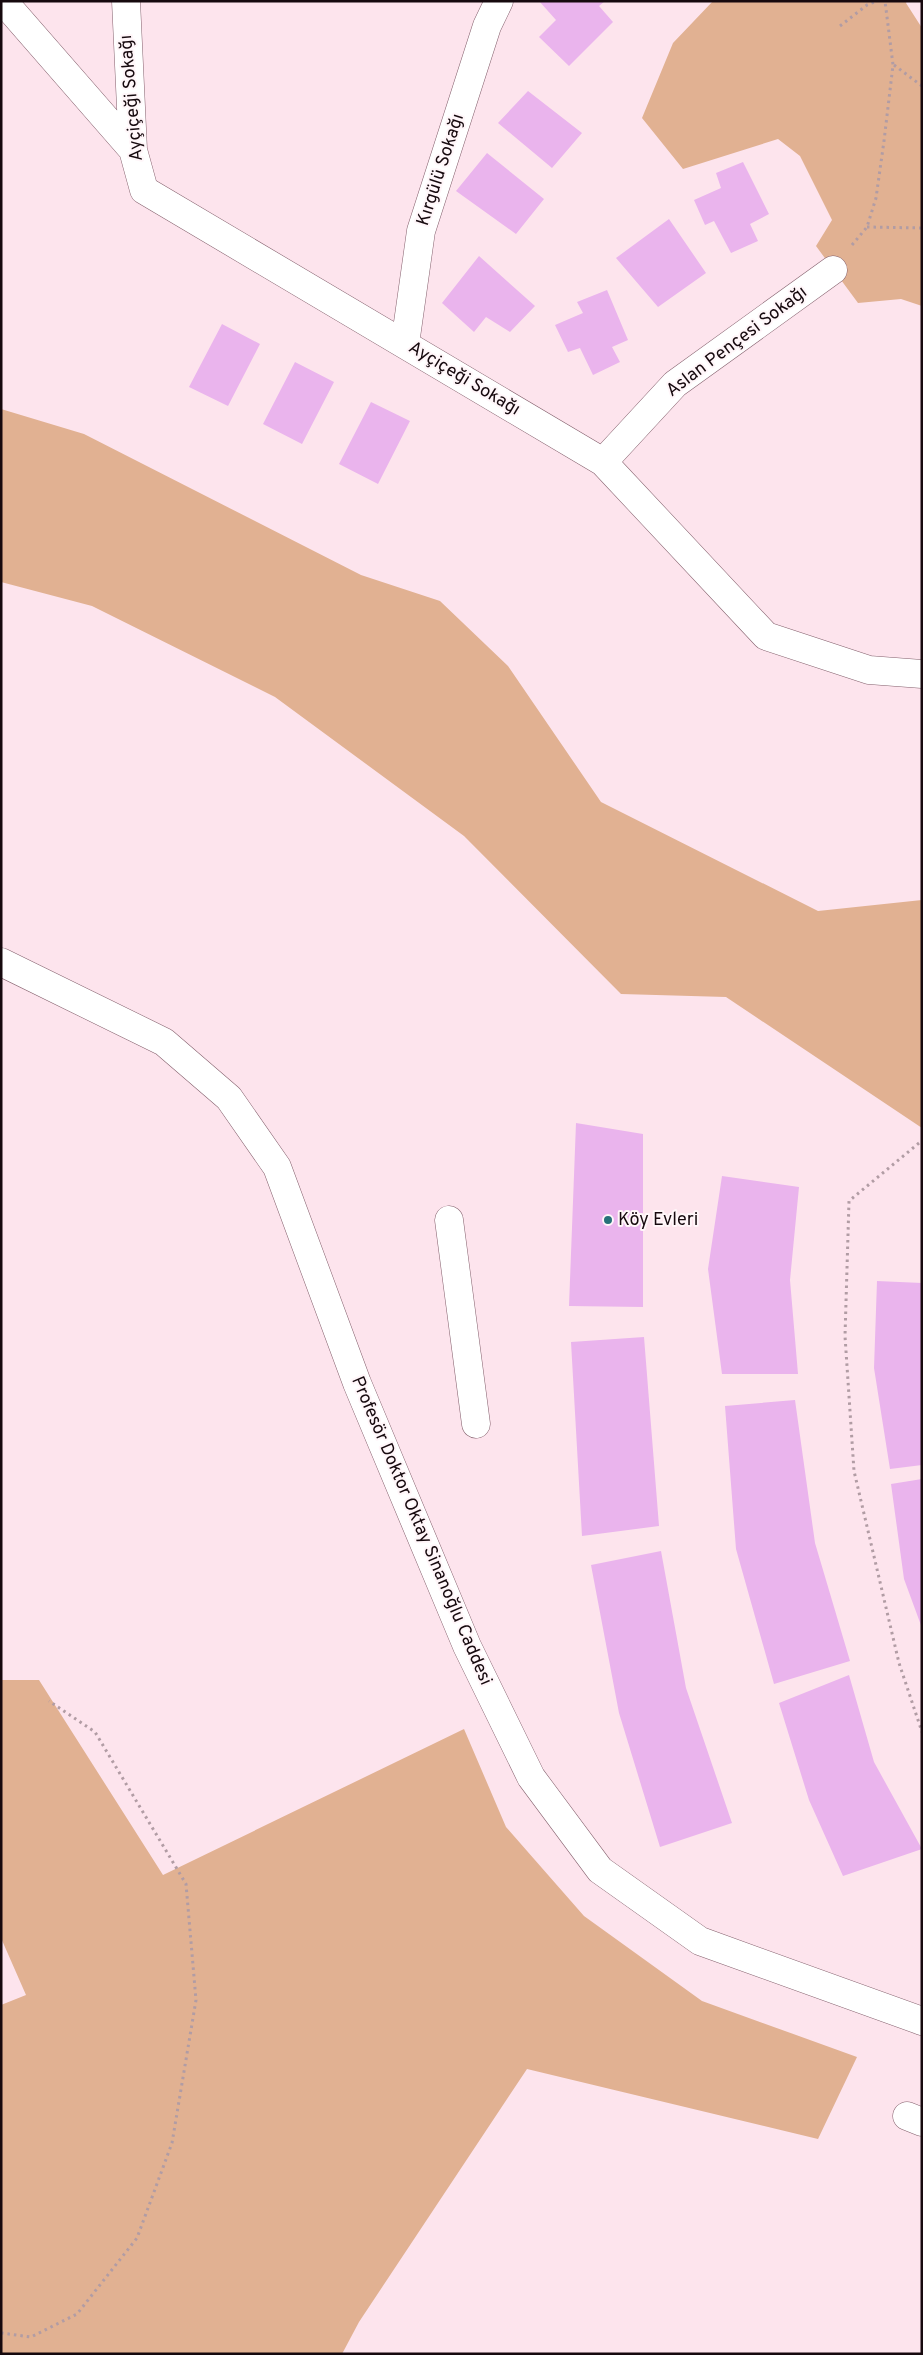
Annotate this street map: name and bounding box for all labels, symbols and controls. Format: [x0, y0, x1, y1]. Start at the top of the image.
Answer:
street label: Ayçiçeği Sokağı [115, 34, 149, 162]
street label: Kırgülü Sokağı [412, 111, 470, 229]
street label: Aslan Pençesi Sokağı [662, 281, 812, 403]
street label: Ayçiçeği Sokağı [404, 337, 524, 421]
place label: Köy Evleri [618, 1209, 698, 1232]
marker: Köy Evleri [602, 1214, 614, 1226]
street label: Profesör Doktor Oktay Sinanoğlu Caddesi [345, 1373, 497, 1689]

